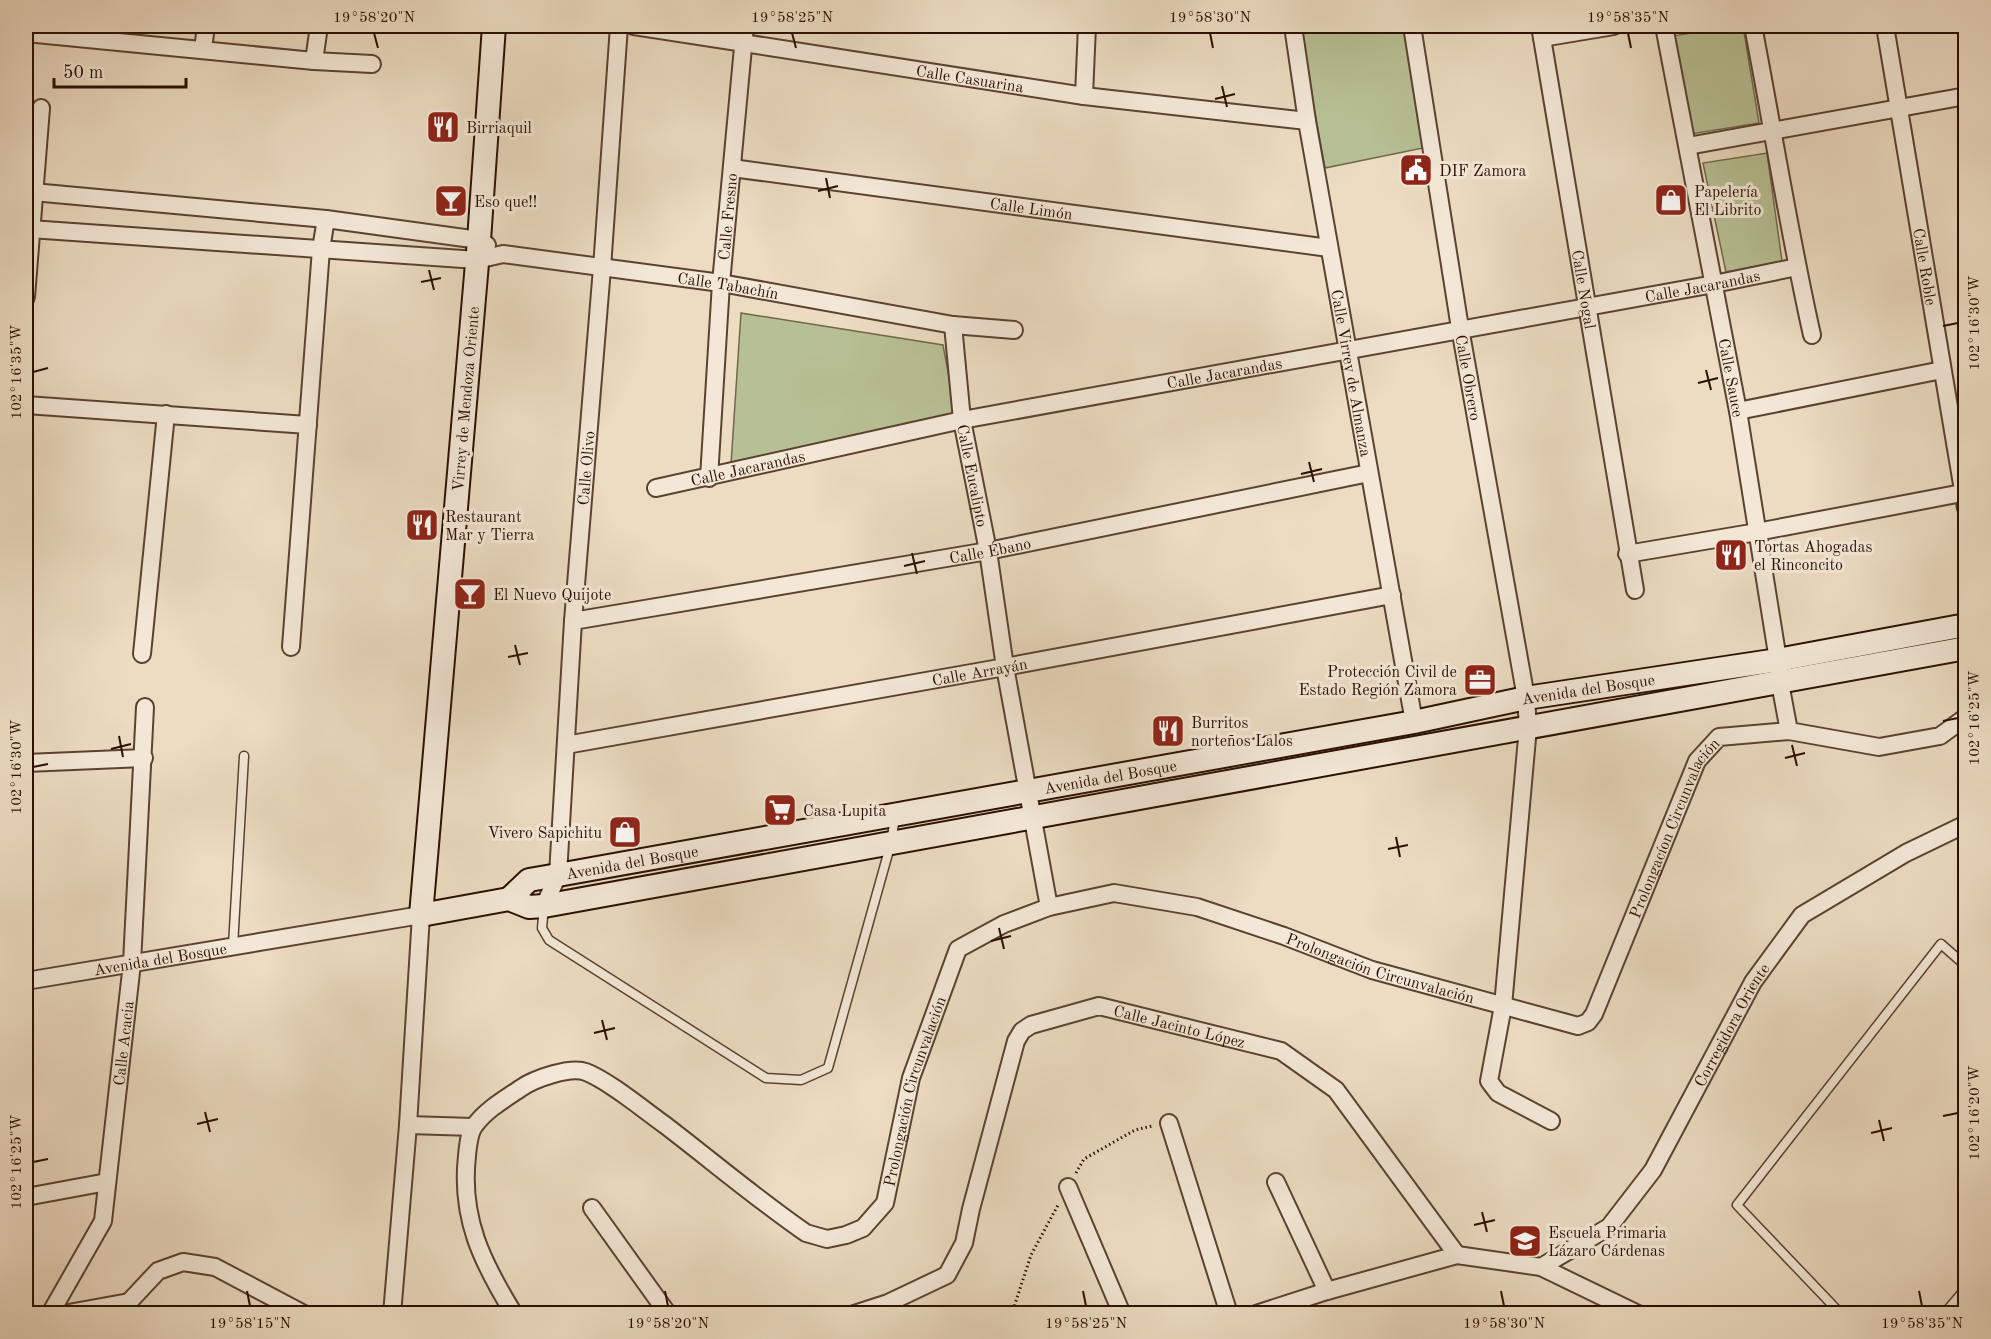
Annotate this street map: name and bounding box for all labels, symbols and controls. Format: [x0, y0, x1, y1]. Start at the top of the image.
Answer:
text: 19°58'20"N [333, 11, 415, 26]
text: 19°58'25"N [751, 11, 833, 26]
text: 19°58'30"N [1169, 11, 1251, 26]
text: 19°58'35"N [1587, 11, 1669, 26]
scale bar [54, 51, 186, 89]
text: 50 m [63, 64, 103, 82]
street label: Calle Casuarina [915, 64, 1025, 97]
restaurant icon: Birriaquil [425, 109, 461, 145]
place label: Birriaquil [466, 121, 532, 137]
public building icon: DIF Zamora [1398, 152, 1434, 188]
place label: DIF Zamora [1439, 164, 1527, 180]
street label: Calle Fresno [717, 173, 741, 261]
shop icon: Papelería El Librito [1653, 182, 1689, 218]
bar icon: Eso que!! [433, 183, 469, 219]
place label: Papelería El Librito [1694, 185, 1762, 219]
place label: Eso que!! [474, 195, 537, 211]
street label: Calle Limón [989, 197, 1074, 224]
street label: Calle Roble [1909, 227, 1938, 307]
street label: Calle Nogal [1568, 249, 1597, 331]
street label: Calle Jacarandas [1644, 269, 1762, 306]
street label: Calle Tabachín [676, 271, 780, 303]
text: 102°16'30"W [1968, 275, 1983, 371]
street label: Calle Virrey de Almanza [1327, 288, 1373, 458]
street label: Virrey de Mendoza Oriente [451, 306, 483, 492]
text: 102°16'35"W [10, 324, 25, 420]
street label: Calle Obrero [1451, 334, 1482, 422]
street label: Calle Sauce [1714, 337, 1745, 418]
street label: Calle Jacarandas [1166, 356, 1284, 393]
street label: Calle Eucalipto [953, 423, 989, 529]
street label: Calle Olivo [577, 430, 599, 506]
street label: Calle Jacarandas [689, 449, 807, 490]
restaurant icon: Restaurant Mar y Tierra [404, 507, 440, 543]
place label: Restaurant Mar y Tierra [445, 510, 535, 544]
street label: Calle Ébano [948, 536, 1033, 567]
restaurant icon: Tortas Ahogadas el Rinconcito [1713, 537, 1749, 573]
place label: Tortas Ahogadas el Rinconcito [1754, 540, 1872, 574]
bar icon: El Nuevo Quijote [452, 576, 488, 612]
place label: El Nuevo Quijote [493, 588, 611, 604]
street label: Calle Arrayán [931, 657, 1029, 690]
office icon: Protección Civil de Estado Región Zamora [1462, 662, 1498, 698]
place label: Protección Civil de Estado Región Zamora [1298, 665, 1457, 699]
text: 102°16'25"W [1968, 670, 1983, 766]
street label: Avenida del Bosque [1521, 673, 1656, 709]
restaurant icon: Burritos norteños Lalos [1150, 713, 1186, 749]
place label: Burritos norteños Lalos [1191, 716, 1293, 750]
text: 102°16'30"W [10, 719, 25, 815]
street label: Prolongacíon Circunvalación [1628, 736, 1724, 921]
street label: Avenida del Bosque [1043, 759, 1178, 798]
supermarket icon: Casa Lupita [762, 792, 798, 828]
place label: Casa Lupita [803, 804, 886, 820]
shop icon: Vivero Sapichitu [607, 814, 643, 850]
place label: Vivero Sapichitu [487, 826, 602, 842]
street label: Avenida del Bosque [565, 844, 700, 883]
street label: Prolongación Circunvalación [1283, 932, 1476, 1008]
street label: Avenida del Bosque [93, 942, 228, 980]
street label: Corregidora Oriente [1693, 961, 1774, 1090]
street label: Prolongación Circunvalación [883, 995, 950, 1188]
street label: Calle Acacia [112, 1000, 138, 1087]
street label: Calle Jacinto López [1112, 1004, 1247, 1052]
text: 102°16'20"W [1968, 1065, 1983, 1161]
text: 102°16'25"W [10, 1114, 25, 1210]
school or university icon: Escuela Primaria Lázaro Cárdenas [1507, 1223, 1543, 1259]
place label: Escuela Primaria Lázaro Cárdenas [1548, 1226, 1667, 1260]
text: 19°58'15"N [209, 1317, 291, 1332]
text: 19°58'20"N [627, 1317, 709, 1332]
text: 19°58'25"N [1045, 1317, 1127, 1332]
text: 19°58'30"N [1463, 1317, 1545, 1332]
text: 19°58'35"N [1881, 1317, 1963, 1332]

